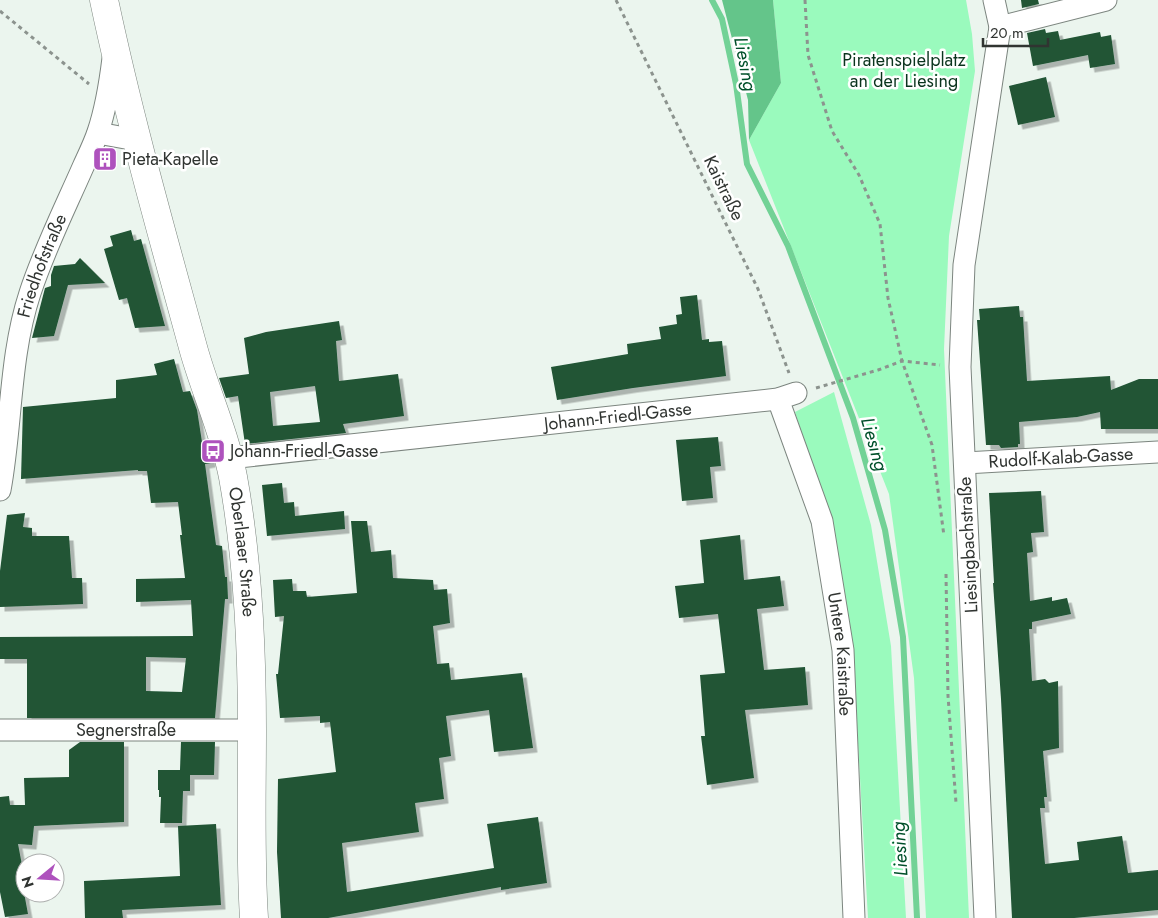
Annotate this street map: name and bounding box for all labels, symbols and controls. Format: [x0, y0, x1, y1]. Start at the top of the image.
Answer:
scale bar [983, 15, 1048, 47]
text: 20 m [990, 22, 1024, 44]
water label: Liesing [727, 35, 764, 94]
park label: Piratenspielplatz an der Liesing [842, 47, 967, 94]
building icon: Pieta-Kapelle [92, 146, 118, 172]
place label: Pieta-Kapelle [122, 146, 218, 172]
street label: Kaistraße [697, 151, 751, 225]
street label: Friedhofstraße [10, 210, 73, 321]
street label: Johann-Friedl-Gasse [541, 395, 693, 437]
water label: Liesing [854, 414, 895, 475]
bus stop icon: Johann-Friedl-Gasse [200, 438, 226, 464]
place label: Johann-Friedl-Gasse [228, 438, 378, 464]
street label: Rudolf-Kalab-Gasse [988, 440, 1134, 475]
street label: Liesingbachstraße [951, 476, 985, 614]
street label: Oberlaaer Straße [222, 485, 262, 618]
street label: Untere Kaistraße [821, 590, 859, 716]
street label: Segnerstraße [76, 717, 176, 743]
water label: Liesing [885, 820, 914, 877]
north arrow [15, 853, 65, 903]
text: N [16, 874, 39, 890]

